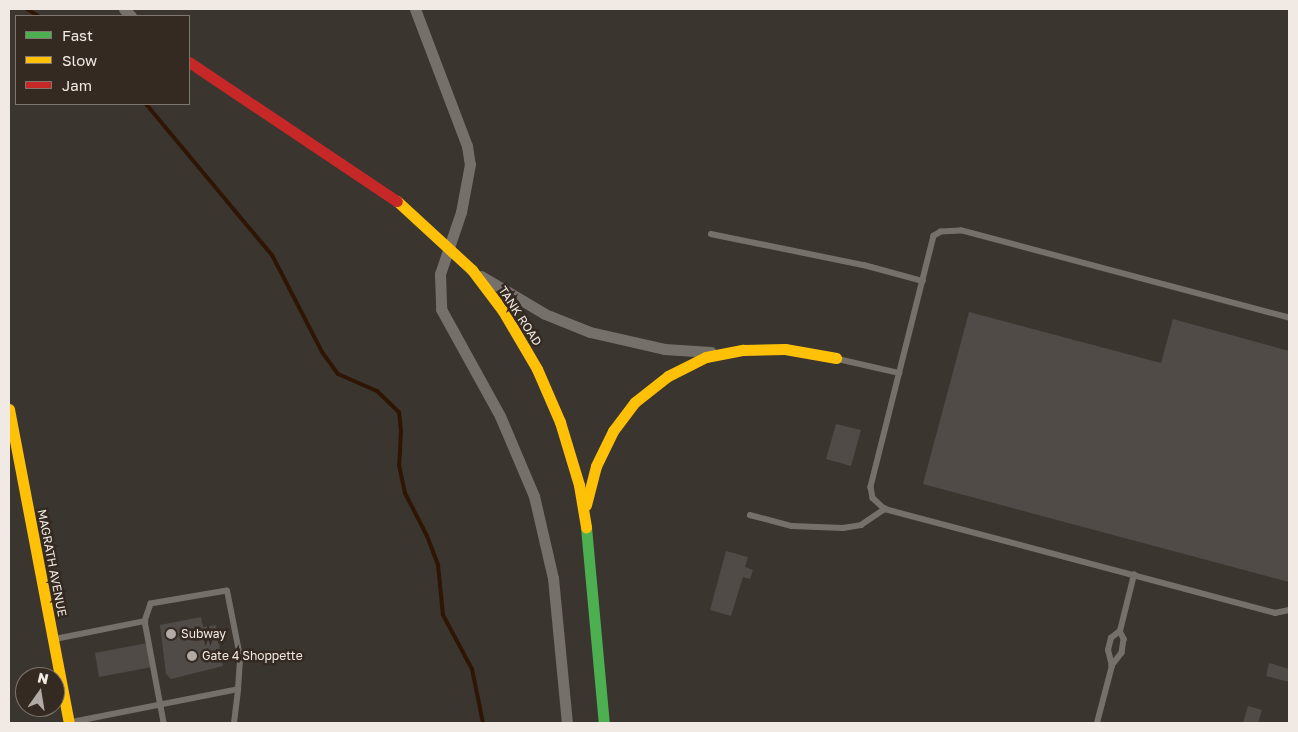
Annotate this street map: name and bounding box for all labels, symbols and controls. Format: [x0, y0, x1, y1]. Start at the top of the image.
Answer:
legend [15, 15, 190, 105]
text: Fast [62, 26, 93, 44]
text: Slow [62, 51, 97, 69]
text: Jam [62, 76, 92, 94]
street label: TANK ROAD [495, 283, 545, 349]
street label: MAGRATH AVENUE [35, 508, 69, 618]
place label: Subway [181, 627, 226, 641]
marker: Subway [165, 628, 177, 640]
place label: Gate 4 Shoppette [202, 649, 303, 663]
marker: Gate 4 Shoppette [186, 650, 198, 662]
north arrow [15, 667, 65, 717]
text: N [36, 668, 50, 687]

